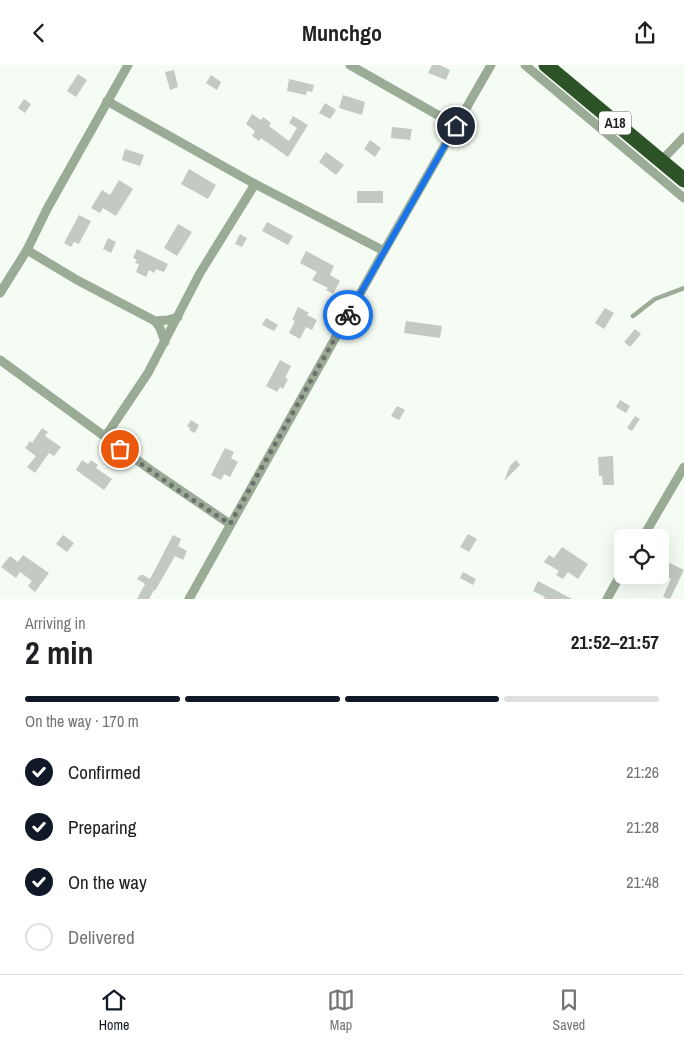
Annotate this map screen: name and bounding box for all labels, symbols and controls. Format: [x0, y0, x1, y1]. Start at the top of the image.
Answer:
text: Munchgo [302, 18, 382, 48]
icon: back [25, 19, 53, 47]
icon: share [631, 19, 659, 47]
pin [435, 105, 477, 147]
road number: A18 [599, 111, 631, 135]
icon: home [442, 112, 470, 140]
courier [323, 290, 373, 340]
icon: bike [334, 301, 362, 329]
pin [99, 428, 141, 470]
icon: bag [106, 435, 134, 463]
map controls [614, 529, 669, 584]
button: locate [614, 529, 669, 584]
text: Arriving in [25, 612, 86, 634]
text: 21:52–21:57 [571, 629, 659, 655]
text: 2 min [25, 631, 94, 674]
text: On the way · 170 m [25, 710, 139, 732]
icon: check [25, 758, 53, 786]
text: Confirmed [68, 759, 141, 785]
text: 21:26 [626, 761, 659, 783]
icon: check [25, 813, 53, 841]
text: Preparing [68, 814, 136, 840]
text: 21:28 [626, 816, 659, 838]
icon: check [25, 868, 53, 896]
text: On the way [68, 869, 147, 895]
text: 21:48 [626, 871, 659, 893]
text: Delivered [68, 924, 135, 950]
tab: Home [99, 986, 129, 1034]
tab: Map [327, 986, 355, 1034]
tab: Saved [553, 986, 585, 1034]

